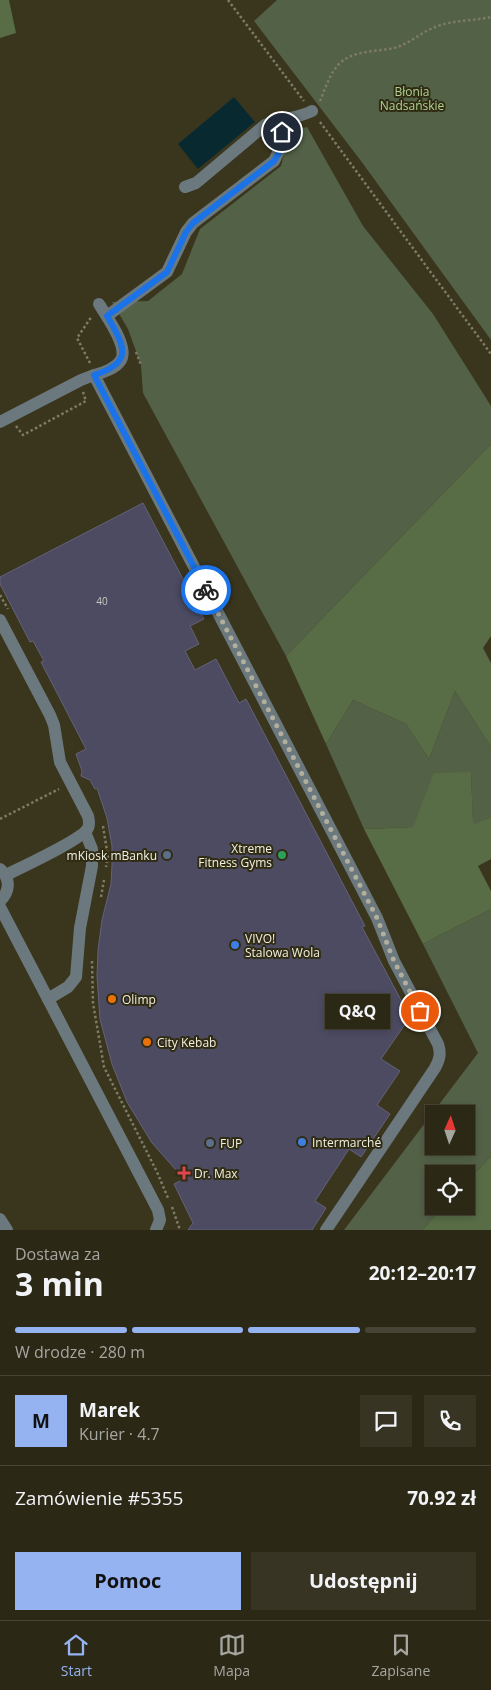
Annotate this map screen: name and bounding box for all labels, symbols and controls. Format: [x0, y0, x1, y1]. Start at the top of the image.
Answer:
park label: Błonia Nadsańskie [380, 83, 445, 114]
pin [261, 111, 303, 153]
icon: home [268, 118, 296, 146]
courier [181, 565, 231, 615]
icon: bike [192, 576, 220, 604]
house number: 40 [96, 594, 108, 608]
place label: Xtreme Fitness Gyms [198, 840, 272, 871]
place label: mKiosk mBanku [67, 847, 157, 864]
marker: mKiosk mBanku [161, 849, 173, 861]
marker: Xtreme Fitness Gyms [276, 849, 288, 861]
place label: VIVO! Stalowa Wola [245, 930, 320, 961]
marker: VIVO! Stalowa Wola [229, 939, 241, 951]
pin [399, 990, 441, 1032]
place label: Olimp [122, 991, 156, 1008]
marker: Olimp [106, 993, 118, 1005]
callout: Q&Q [325, 994, 390, 1028]
icon: bag [406, 997, 434, 1025]
text: Q&Q [339, 1000, 376, 1022]
place label: City Kebab [157, 1034, 216, 1051]
marker: City Kebab [141, 1036, 153, 1048]
north arrow [425, 1105, 475, 1155]
map controls [425, 1105, 475, 1215]
place label: Intermarché [312, 1134, 381, 1151]
place label: FUP [220, 1135, 242, 1152]
marker: Intermarché [296, 1136, 308, 1148]
marker: FUP [204, 1137, 216, 1149]
place label: Dr. Max [194, 1165, 238, 1182]
button: locate [425, 1165, 475, 1215]
marker: Dr. Max [178, 1167, 190, 1179]
text: Dostawa za [15, 1243, 100, 1265]
text: 20:12–20:17 [369, 1260, 476, 1286]
text: 3 min [15, 1262, 104, 1305]
text: W drodze · 280 m [15, 1341, 145, 1363]
button: chat [360, 1395, 412, 1447]
button: phone [424, 1395, 476, 1447]
text: Marek [79, 1397, 140, 1423]
text: M [32, 1408, 50, 1434]
text: Kurier · 4.7 [79, 1423, 160, 1445]
text: Zamówienie #5355 [15, 1485, 183, 1511]
text: 70.92 zł [407, 1485, 476, 1511]
button: Pomoc [15, 1552, 241, 1610]
button: Udostępnij [251, 1552, 476, 1610]
tab: Start [61, 1631, 92, 1680]
tab: Mapa [213, 1631, 250, 1680]
tab: Zapisane [371, 1631, 430, 1680]

